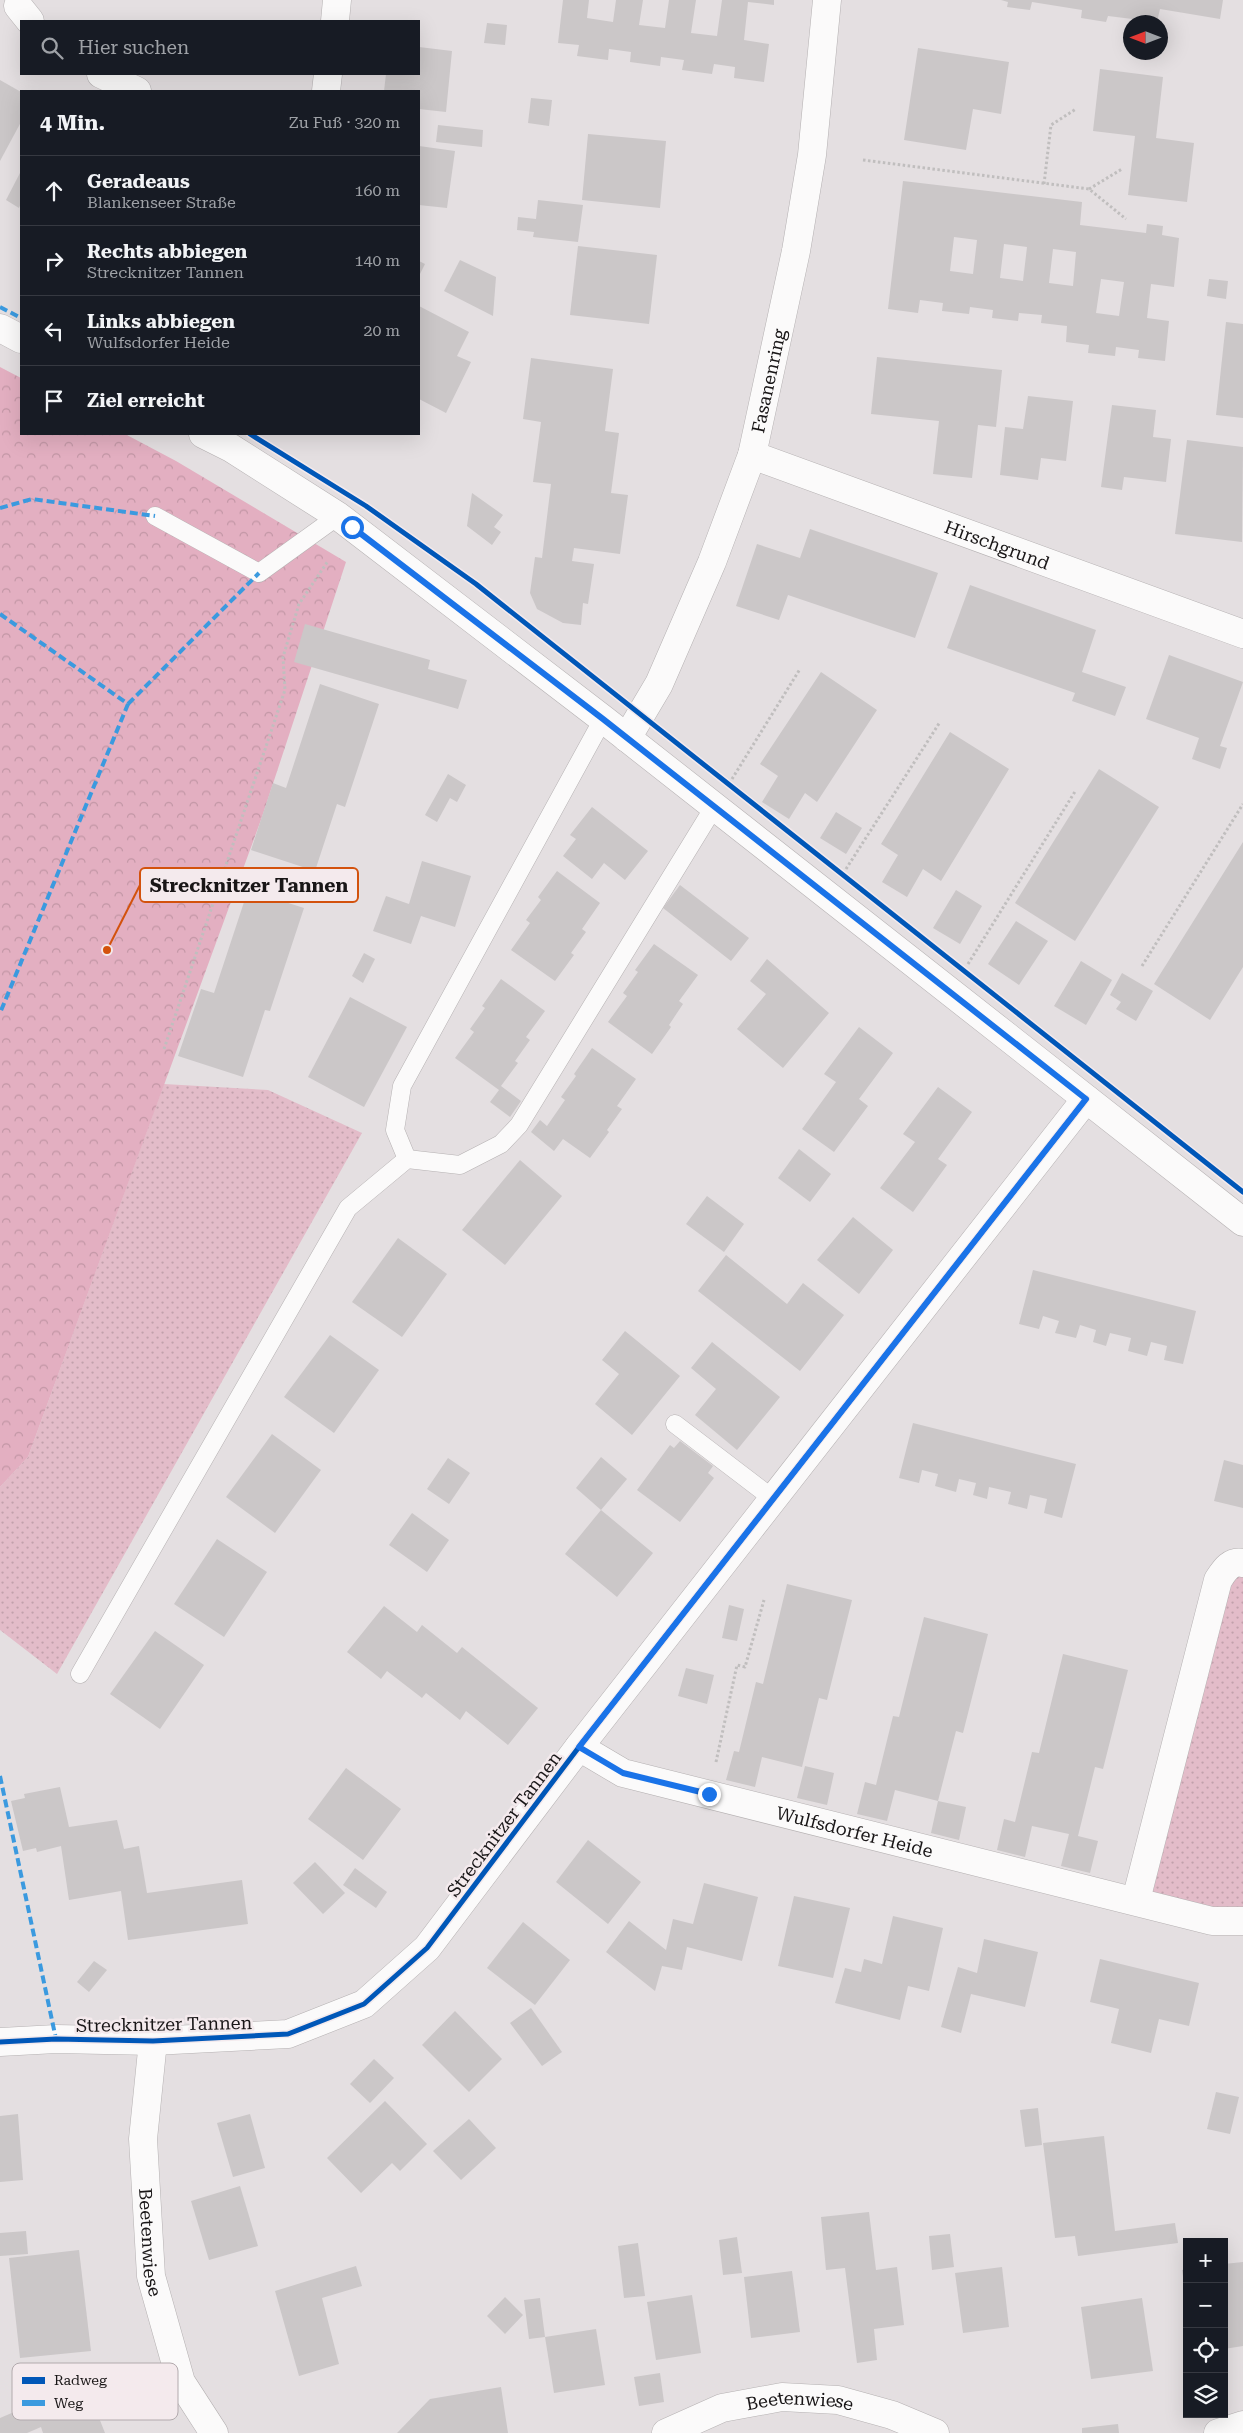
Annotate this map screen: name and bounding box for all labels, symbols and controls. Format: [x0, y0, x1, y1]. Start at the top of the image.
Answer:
north arrow [1123, 15, 1168, 60]
search box [20, 20, 420, 75]
icon: search [38, 34, 66, 62]
text: Hier suchen [78, 36, 189, 59]
text: 4 Min. [40, 111, 105, 135]
text: Zu Fuß · 320 m [289, 113, 400, 132]
text: Geradeaus [87, 170, 190, 193]
icon: ahead [40, 177, 68, 205]
text: 160 m [354, 181, 400, 200]
text: Blankenseer Straße [87, 193, 236, 212]
text: Rechts abbiegen [87, 240, 247, 263]
icon: right [40, 247, 68, 275]
text: 140 m [354, 251, 400, 270]
text: Strecknitzer Tannen [87, 263, 244, 282]
text: Links abbiegen [87, 310, 235, 333]
icon: left [40, 317, 68, 345]
text: 20 m [363, 321, 400, 340]
street label: Fasanenring [747, 326, 790, 435]
text: Wulfsdorfer Heide [87, 333, 230, 352]
icon: arrive [40, 387, 68, 415]
text: Ziel erreicht [87, 389, 205, 412]
route start [341, 516, 364, 539]
street label: Hirschgrund [942, 516, 1053, 573]
callout: Strecknitzer Tannen [140, 868, 358, 902]
text: Strecknitzer Tannen [150, 874, 348, 897]
street label: Strecknitzer Tannen [443, 1747, 566, 1901]
route end [698, 1783, 721, 1806]
street label: Wulfsdorfer Heide [774, 1801, 935, 1861]
street label: Strecknitzer Tannen [76, 2012, 253, 2036]
street label: Beetenwiese [135, 2187, 167, 2299]
map controls [1183, 2238, 1228, 2418]
button: + [1183, 2238, 1228, 2283]
button: − [1183, 2283, 1228, 2328]
button: locate [1183, 2328, 1228, 2373]
legend [12, 2363, 178, 2420]
text: Radweg [54, 2372, 107, 2388]
button: layers [1183, 2373, 1228, 2418]
street label: Beetenwiese [744, 2386, 856, 2414]
text: Weg [54, 2395, 83, 2411]

